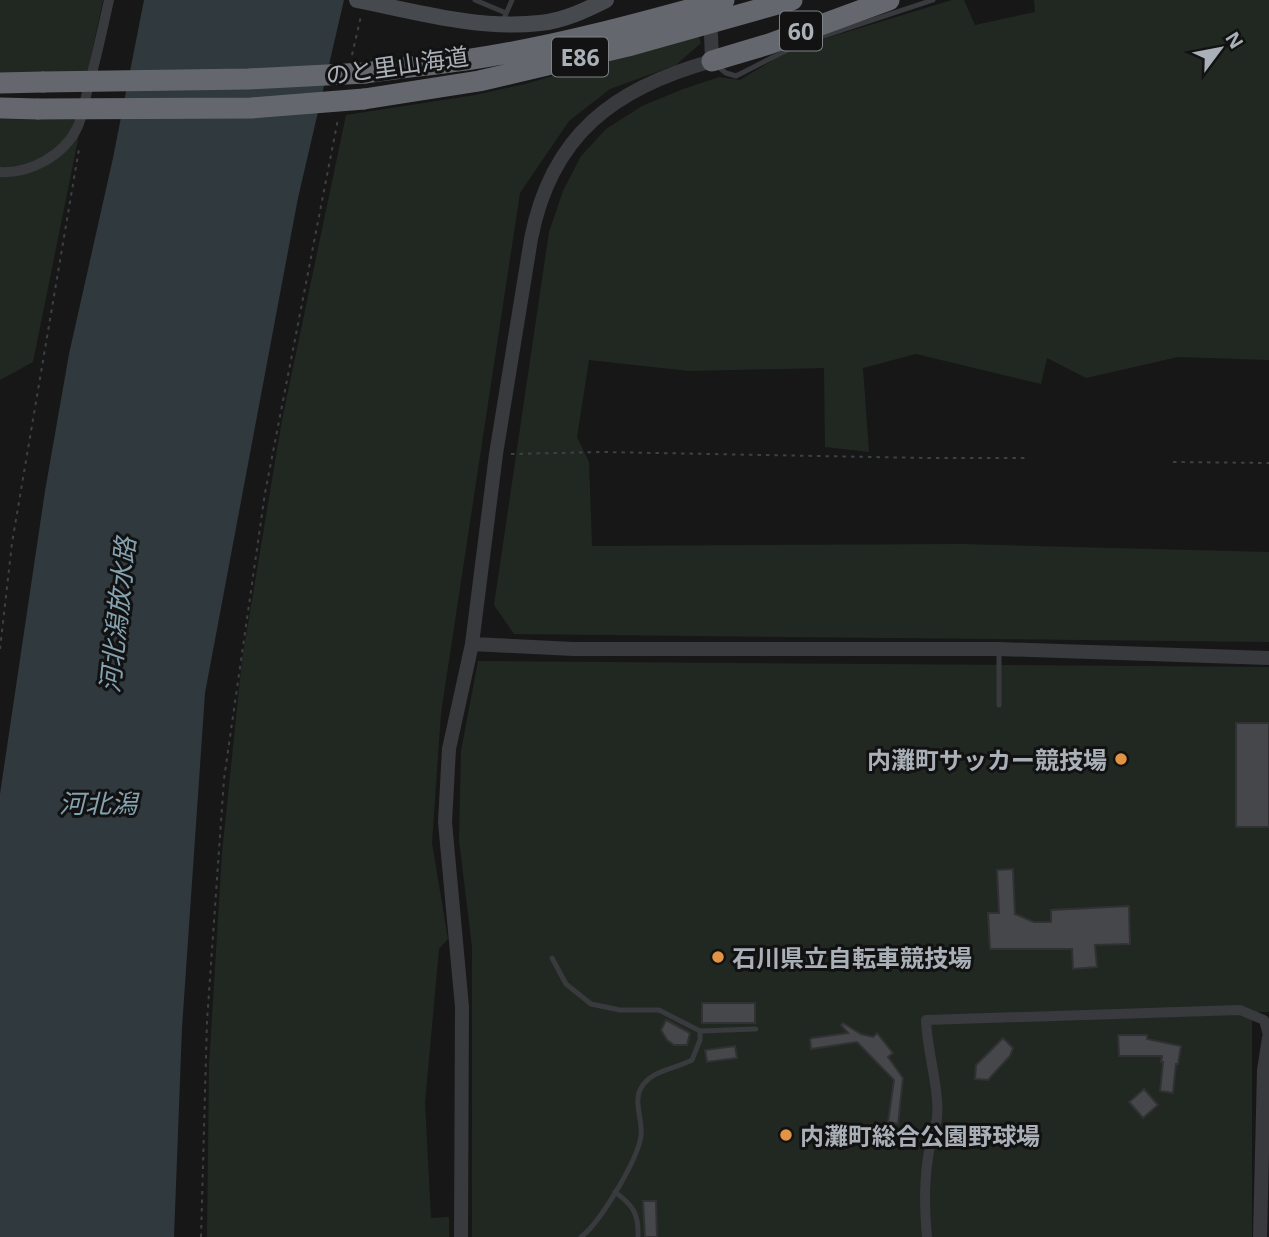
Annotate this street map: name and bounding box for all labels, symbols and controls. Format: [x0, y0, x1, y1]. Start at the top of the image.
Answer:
road number: 60 [780, 12, 822, 50]
north arrow [1185, 14, 1255, 84]
text: N [1219, 27, 1250, 53]
road number: E86 [552, 38, 608, 76]
street label: のと里山海道 [323, 39, 471, 91]
water label: 河北潟放水路 [91, 534, 143, 694]
place label: 内灘町サッカー競技場 [867, 743, 1107, 776]
marker: 内灘町サッカー競技場 [1113, 751, 1129, 767]
water label: 河北潟 [59, 785, 140, 821]
place label: 石川県立自転車競技場 [732, 941, 972, 974]
marker: 石川県立自転車競技場 [710, 949, 726, 965]
place label: 内灘町総合公園野球場 [800, 1119, 1040, 1152]
marker: 内灘町総合公園野球場 [778, 1127, 794, 1143]

